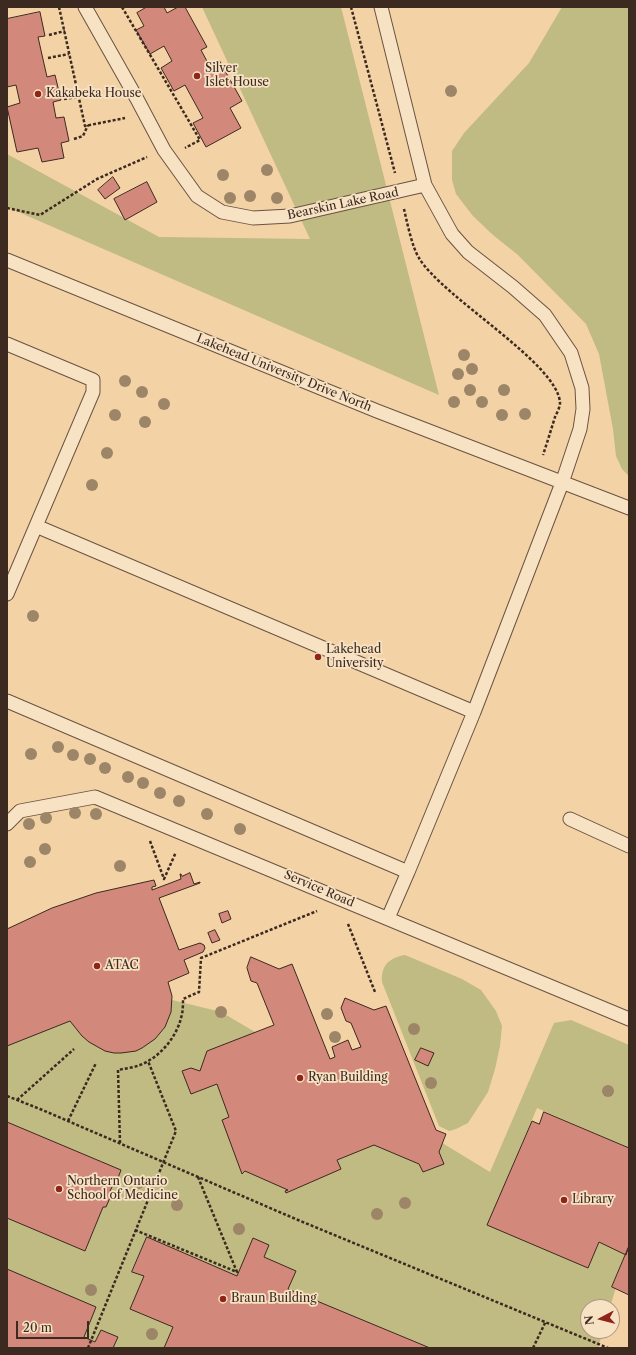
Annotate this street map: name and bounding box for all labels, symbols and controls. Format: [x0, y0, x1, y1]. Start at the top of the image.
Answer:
place label: Silver Islet House [205, 62, 269, 90]
marker: Silver Islet House [192, 71, 202, 81]
place label: Kakabeka House [46, 87, 142, 101]
marker: Kakabeka House [33, 89, 43, 99]
street label: Bearskin Lake Road [286, 185, 400, 223]
street label: Lakehead University Drive North [194, 331, 374, 415]
place label: Lakehead University [326, 643, 384, 671]
marker: Lakehead University [313, 652, 323, 662]
street label: Service Road [282, 868, 356, 910]
place label: ATAC [105, 959, 139, 973]
marker: ATAC [92, 961, 102, 971]
place label: Ryan Building [308, 1071, 388, 1085]
marker: Ryan Building [295, 1073, 305, 1083]
place label: Northern Ontario School of Medicine [67, 1175, 178, 1203]
marker: Northern Ontario School of Medicine [54, 1184, 64, 1194]
place label: Library [572, 1193, 614, 1207]
marker: Library [559, 1195, 569, 1205]
place label: Braun Building [231, 1292, 317, 1306]
marker: Braun Building [218, 1294, 228, 1304]
north arrow [580, 1299, 620, 1339]
scale bar [18, 1313, 91, 1339]
text: N [582, 1315, 597, 1326]
text: 20 m [23, 1320, 52, 1335]

